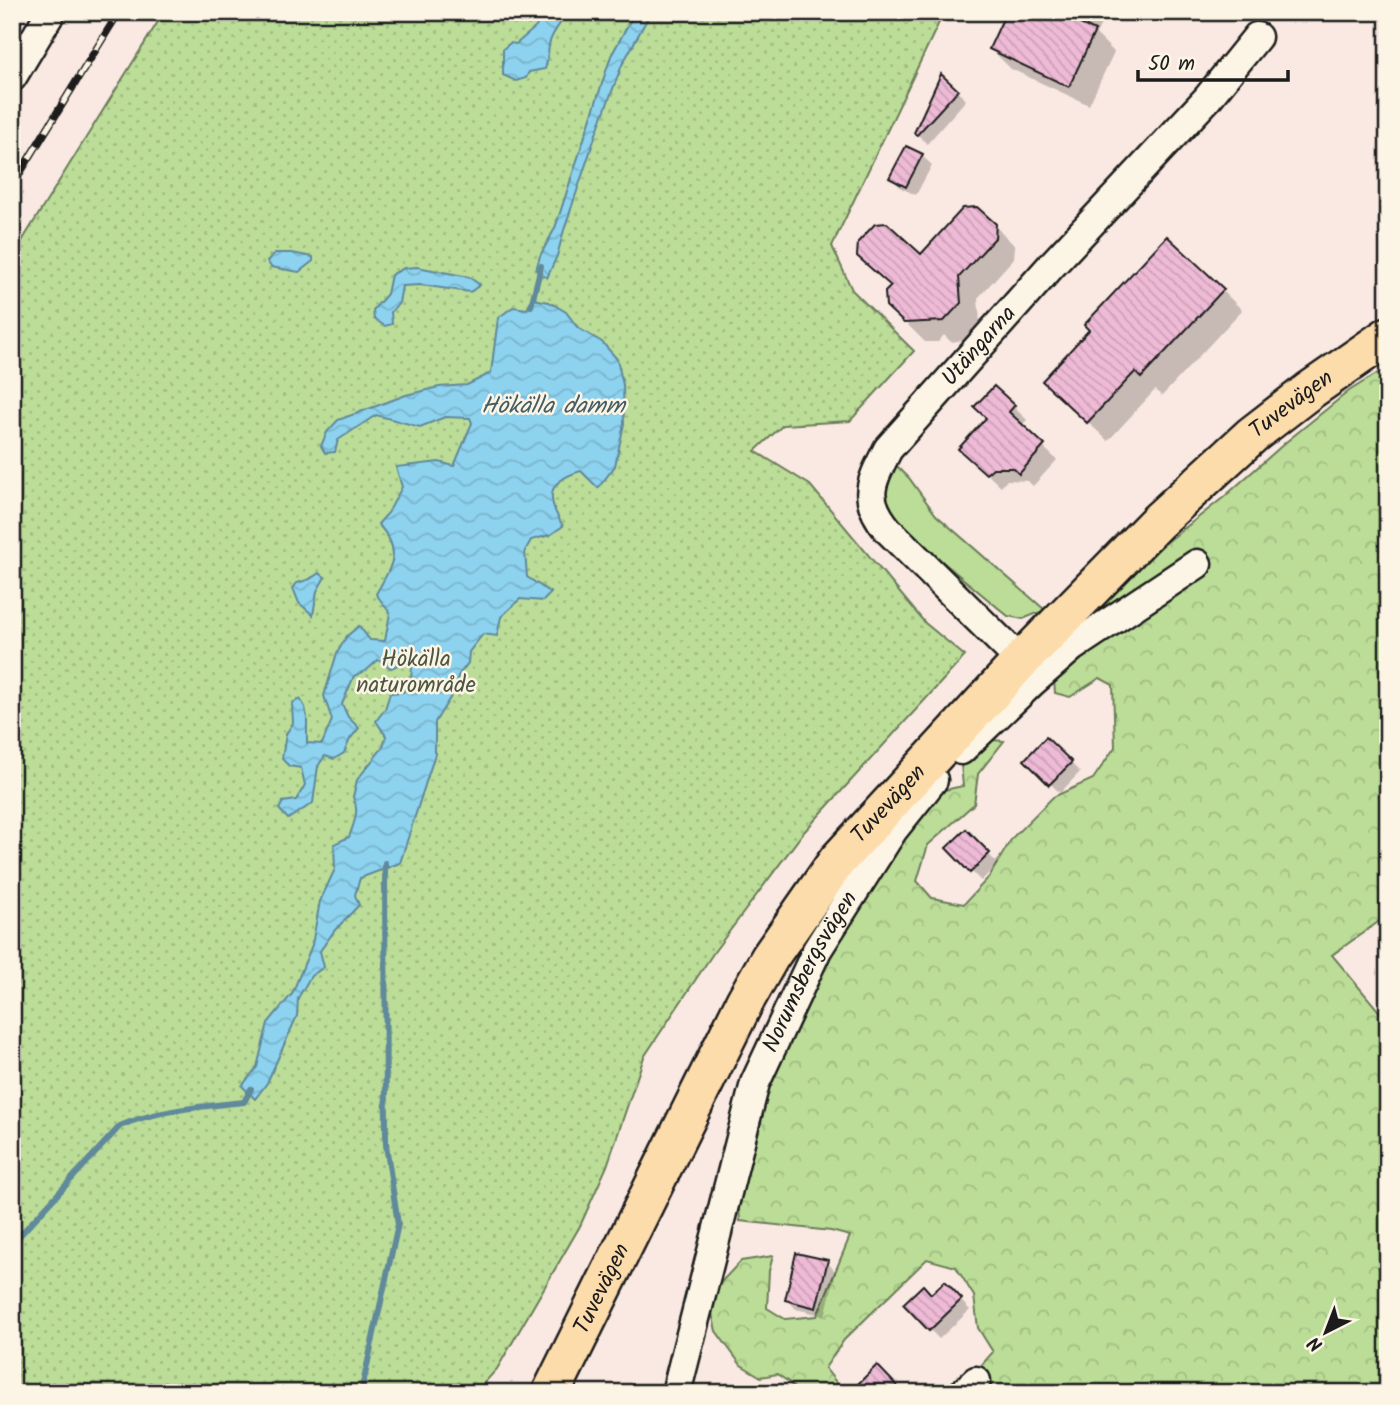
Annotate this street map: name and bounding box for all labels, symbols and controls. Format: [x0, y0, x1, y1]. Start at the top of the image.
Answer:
scale bar [1138, 38, 1288, 82]
text: 50 m [1148, 48, 1195, 81]
street label: Utängarna [933, 298, 1026, 395]
street label: Tuvevägen [1242, 361, 1341, 449]
water label: Hökälla damm [481, 387, 627, 426]
park label: Hökälla naturområde [356, 642, 476, 704]
street label: Tuvevägen [843, 756, 935, 852]
street label: Norumsbergsvägen [754, 884, 868, 1059]
street label: Tuvevägen [565, 1237, 640, 1341]
north arrow [1292, 1296, 1362, 1366]
text: N [1301, 1328, 1330, 1358]

